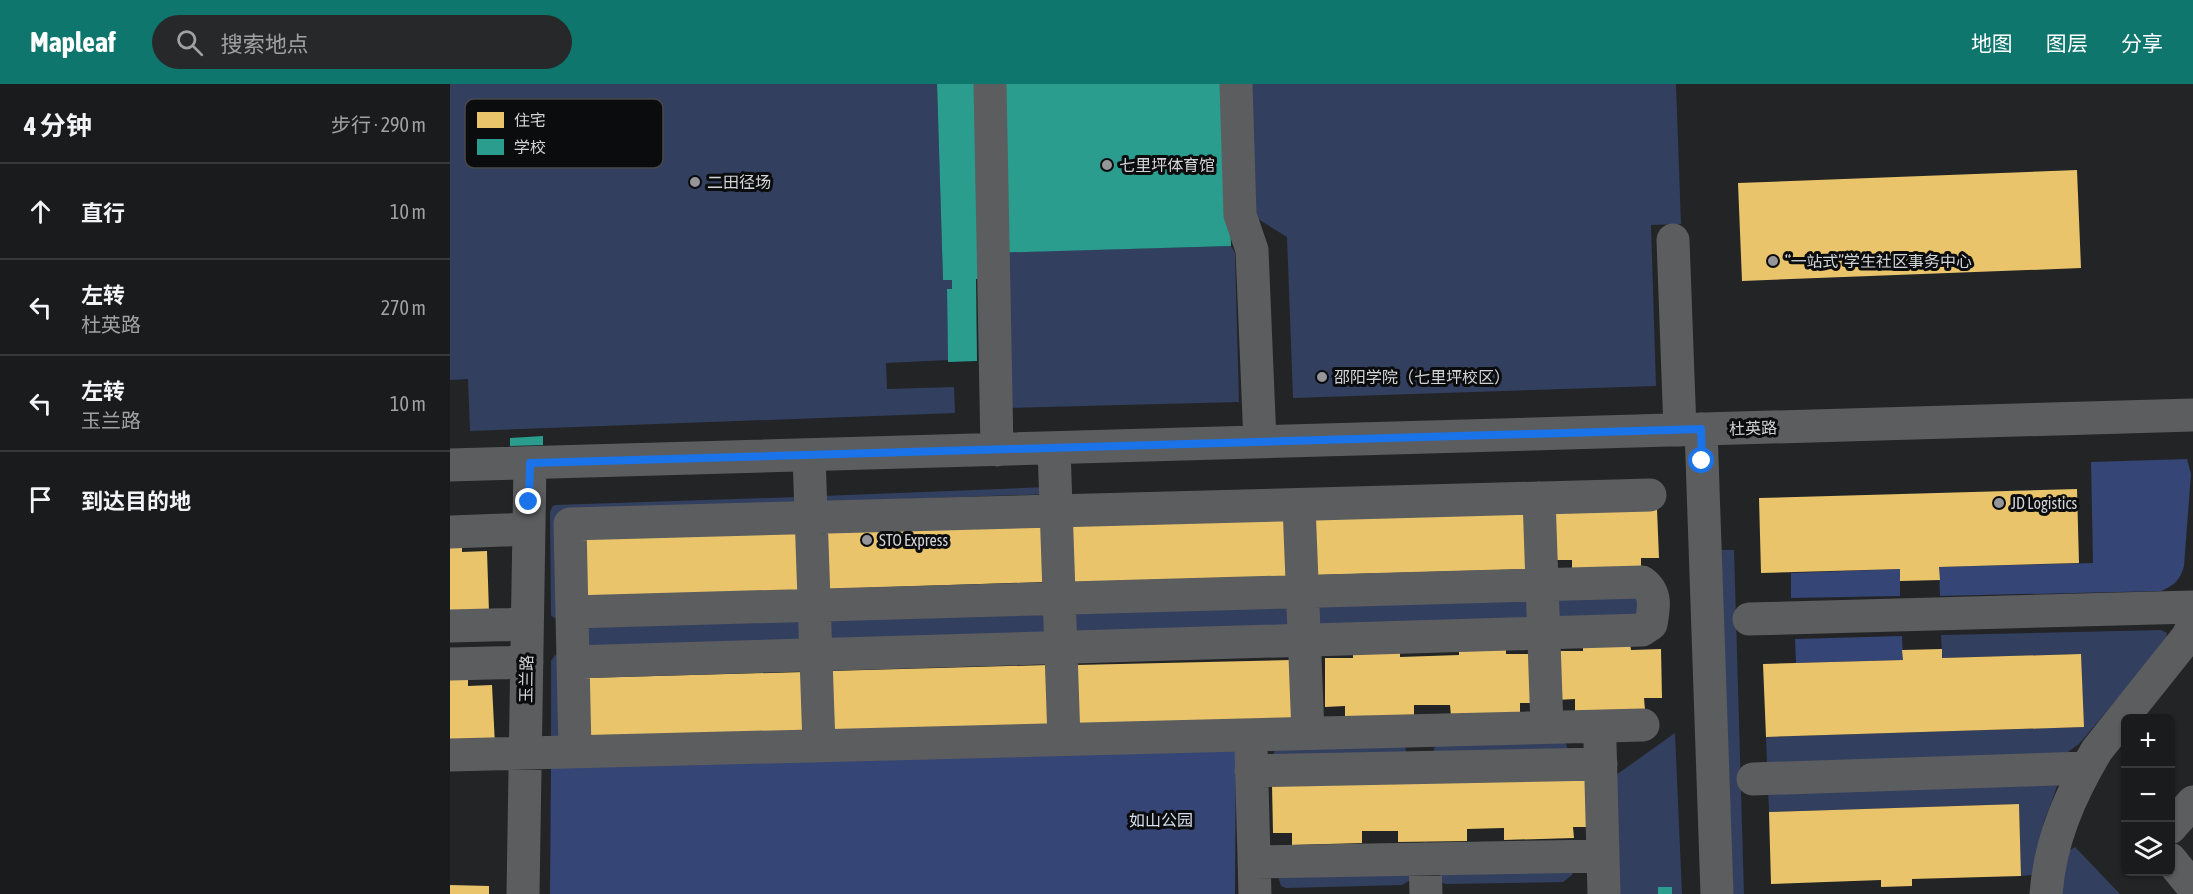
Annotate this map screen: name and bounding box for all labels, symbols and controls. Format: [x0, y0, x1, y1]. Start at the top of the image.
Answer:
search box [152, 15, 572, 69]
text: Mapleaf [30, 26, 116, 58]
icon: search [173, 26, 206, 59]
text: 搜索地点 [221, 31, 309, 57]
text: 地图 [1971, 31, 2013, 55]
text: 图层 [2046, 31, 2088, 55]
text: 分享 [2121, 31, 2163, 55]
legend [465, 99, 663, 168]
text: 4 分钟 [24, 111, 92, 141]
text: 住宅 [514, 111, 546, 129]
text: 步行 · 290 m [331, 113, 426, 136]
text: 学校 [514, 138, 546, 156]
place label: 七里坪体育馆 [1119, 156, 1215, 174]
marker: 七里坪体育馆 [1100, 158, 1114, 172]
place label: 二田径场 [707, 173, 771, 191]
marker: 二田径场 [688, 175, 702, 189]
icon: ahead [24, 195, 57, 228]
text: 直行 [81, 200, 125, 226]
text: 10 m [390, 200, 426, 223]
place label: “一站式”学生社区事务中心 [1785, 252, 1972, 270]
marker: “一站式”学生社区事务中心 [1766, 254, 1780, 268]
text: 左转 [81, 282, 125, 308]
icon: left [24, 291, 57, 324]
text: 270 m [381, 296, 426, 319]
text: 杜英路 [81, 313, 141, 336]
place label: 邵阳学院（七里坪校区） [1334, 368, 1510, 386]
marker: 邵阳学院（七里坪校区） [1315, 370, 1329, 384]
text: 左转 [81, 378, 125, 404]
icon: left [24, 387, 57, 420]
text: 10 m [390, 392, 426, 415]
text: 玉兰路 [81, 409, 141, 432]
street label: 杜英路 [1729, 418, 1777, 438]
route start [1688, 447, 1714, 473]
icon: arrive [24, 483, 57, 516]
text: 到达目的地 [81, 488, 191, 514]
route end [515, 488, 541, 514]
place label: JD Logistics [2011, 494, 2077, 513]
marker: JD Logistics [1992, 496, 2006, 510]
place label: STO Express [879, 531, 948, 550]
marker: STO Express [860, 533, 874, 547]
street label: 玉兰路 [517, 655, 535, 703]
map controls [2121, 714, 2175, 876]
button: + [2121, 714, 2175, 768]
button: − [2121, 768, 2175, 822]
park label: 如山公园 [1129, 811, 1193, 829]
button: layers [2121, 822, 2175, 876]

